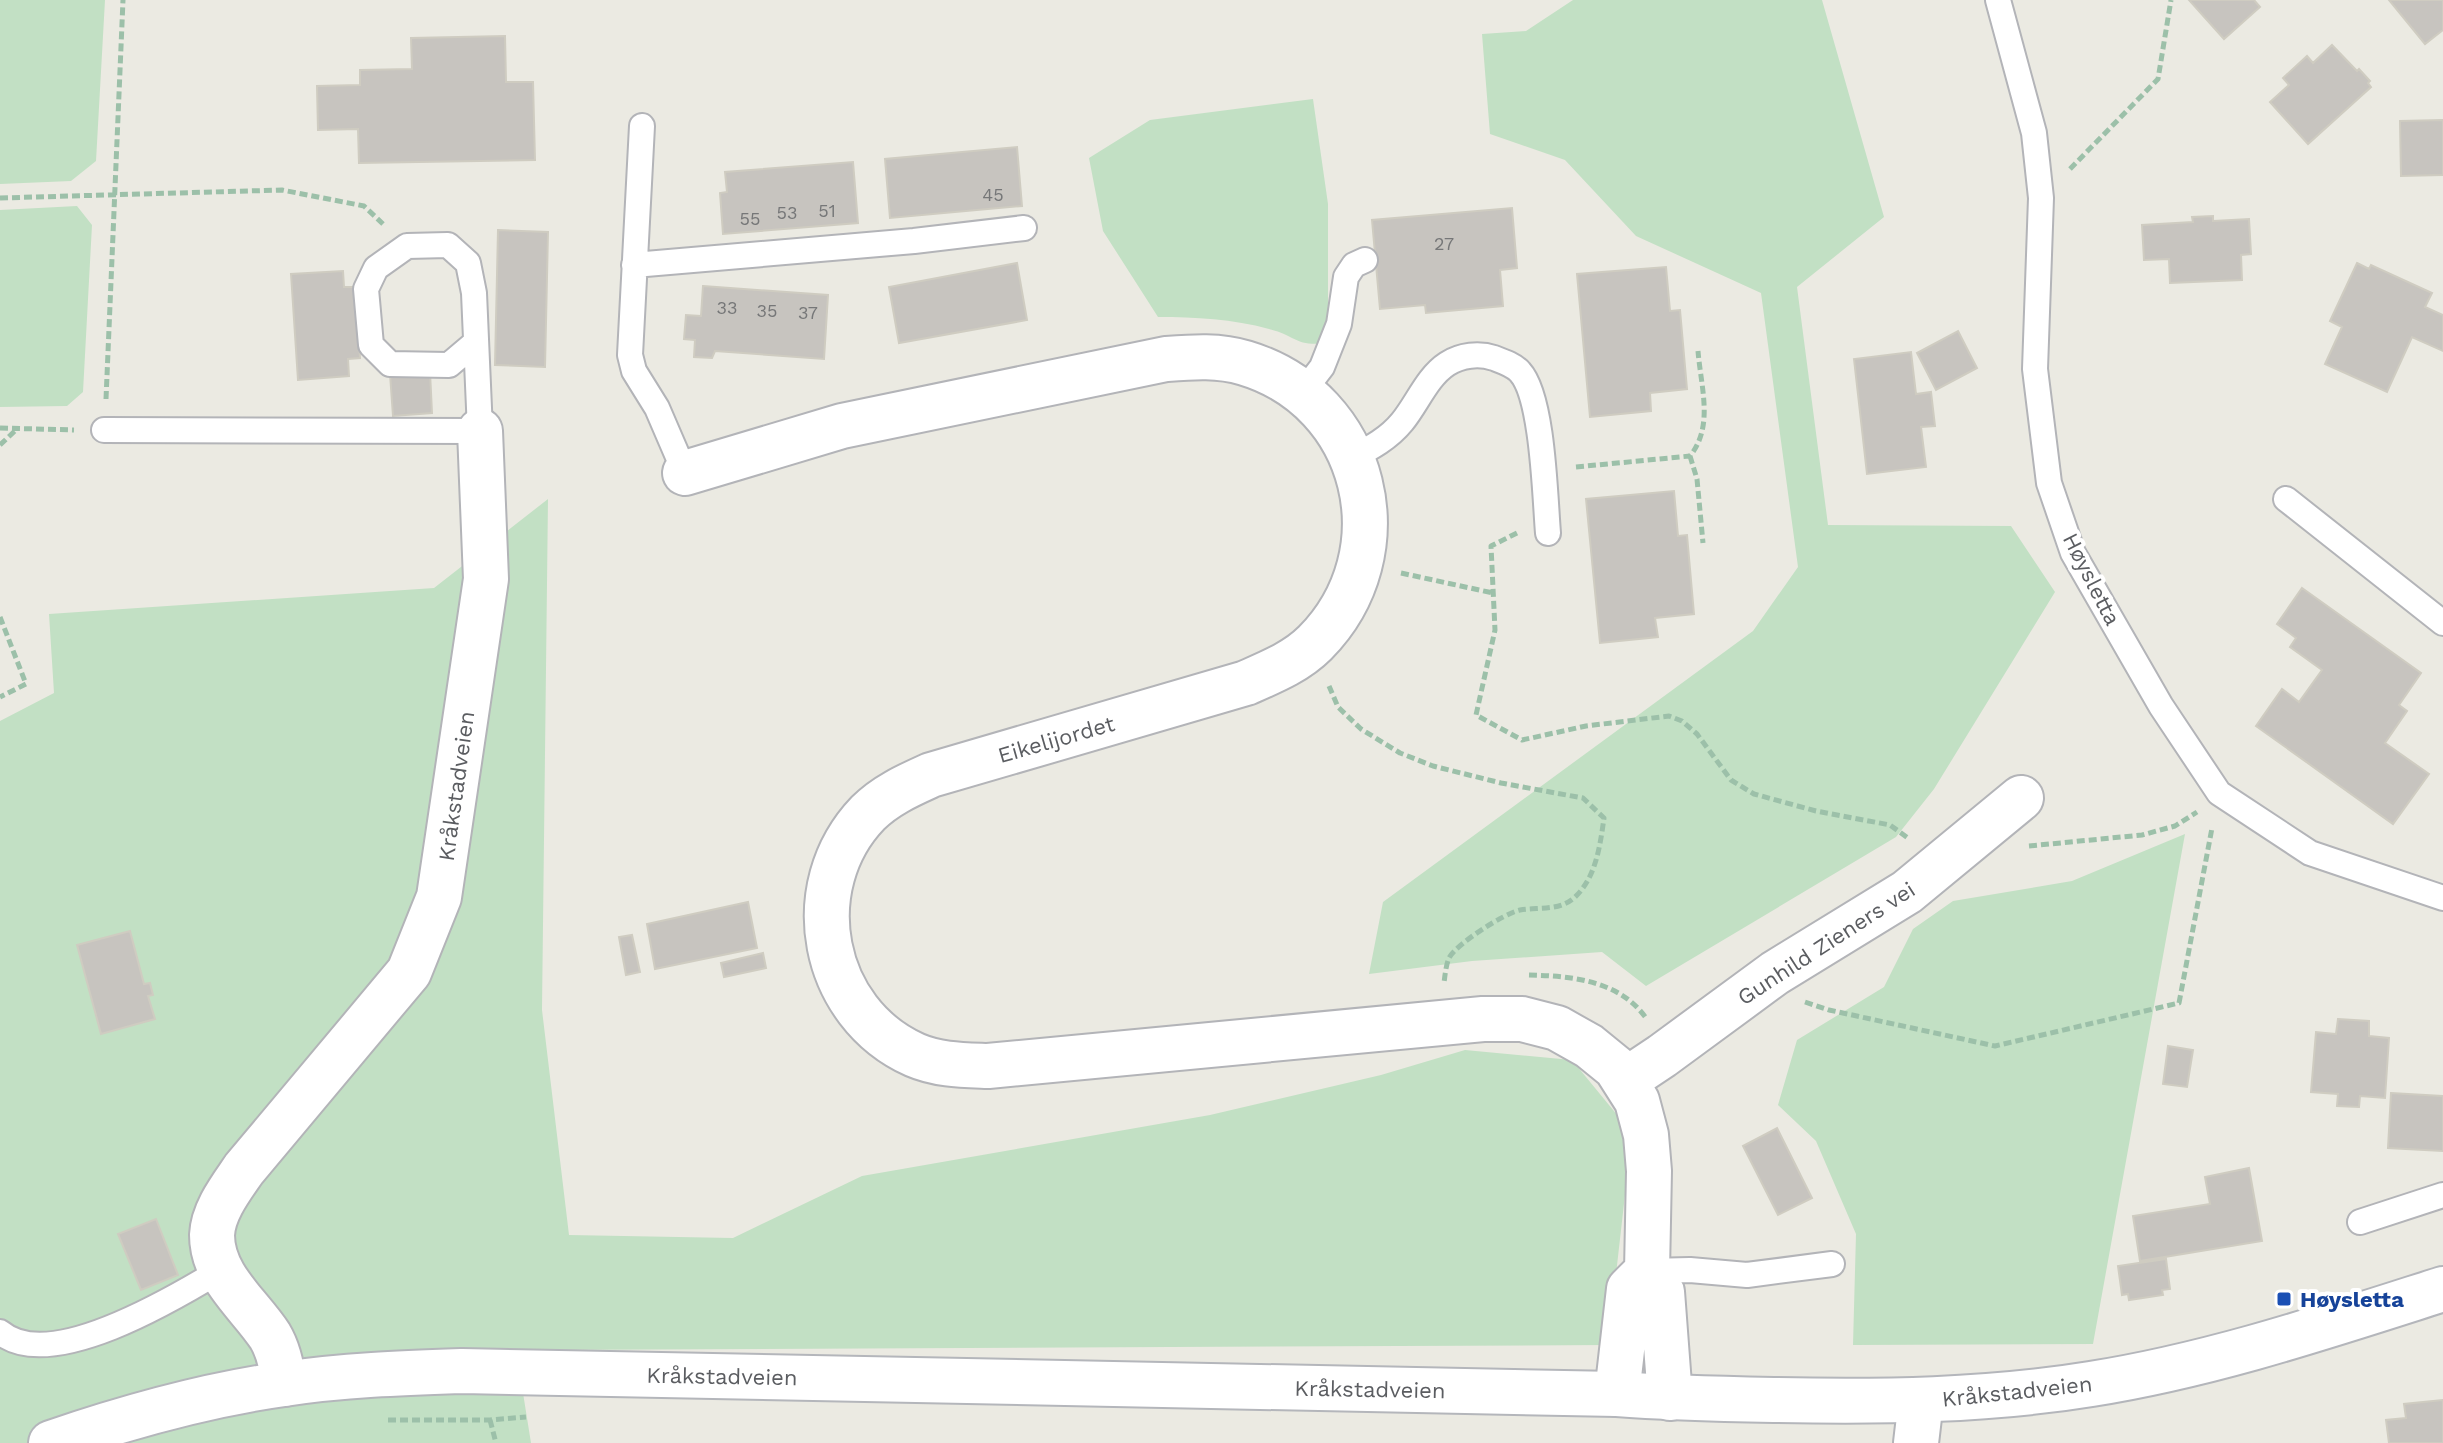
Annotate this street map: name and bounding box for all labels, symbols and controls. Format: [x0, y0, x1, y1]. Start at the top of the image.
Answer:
house number: 45 [982, 184, 1004, 205]
house number: 51 [818, 200, 836, 221]
house number: 53 [777, 202, 797, 223]
house number: 55 [740, 208, 760, 229]
house number: 27 [1434, 233, 1454, 254]
house number: 33 [717, 297, 738, 318]
house number: 35 [757, 300, 777, 321]
house number: 37 [798, 302, 818, 323]
street label: Høysletta [2058, 529, 2125, 629]
street label: Kråkstadveien [434, 709, 479, 863]
street label: Eikelijordet [995, 711, 1117, 768]
street label: Gunhild Zieners vei [1733, 877, 1920, 1010]
place label: Høysletta [2300, 1287, 2404, 1312]
marker: Høysletta [2275, 1290, 2293, 1308]
street label: Kråkstadveien [646, 1363, 798, 1390]
street label: Kråkstadveien [1941, 1371, 2094, 1412]
street label: Kråkstadveien [1294, 1376, 1446, 1403]

